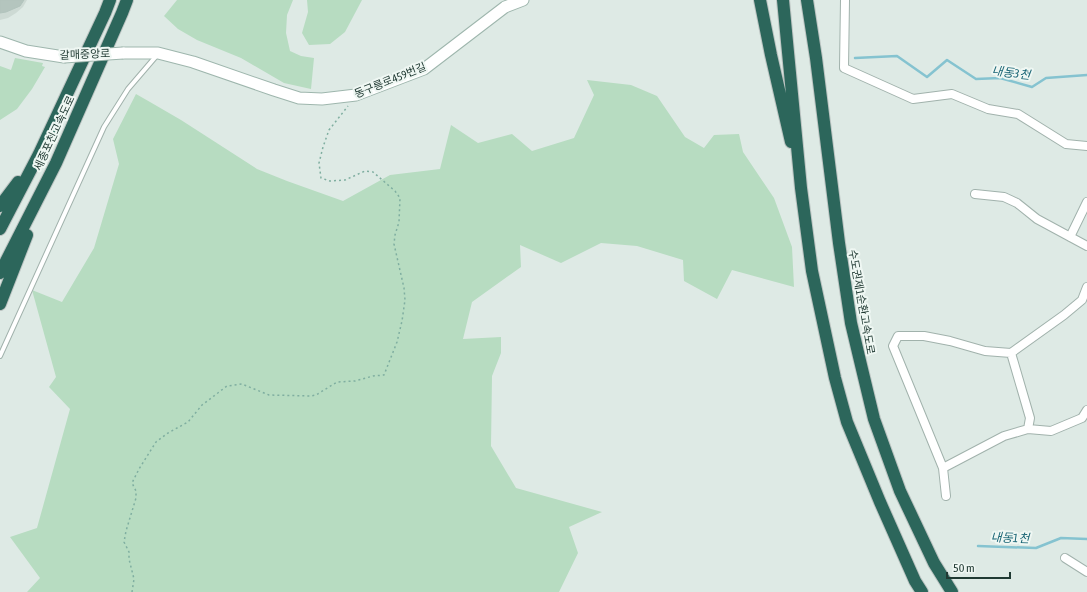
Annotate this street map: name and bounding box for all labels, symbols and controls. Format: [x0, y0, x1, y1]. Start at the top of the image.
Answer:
street label: 갈매중앙로 [60, 47, 110, 61]
street label: 동구릉로459번길 [352, 60, 428, 100]
water label: 내동3천 [991, 64, 1033, 83]
street label: 세종포천고속도로 [31, 94, 77, 172]
street label: 수도권제1순환고속도로 [847, 249, 877, 355]
water label: 내동1천 [990, 530, 1032, 546]
scale bar [947, 554, 1010, 580]
text: 50 m [953, 561, 975, 575]

